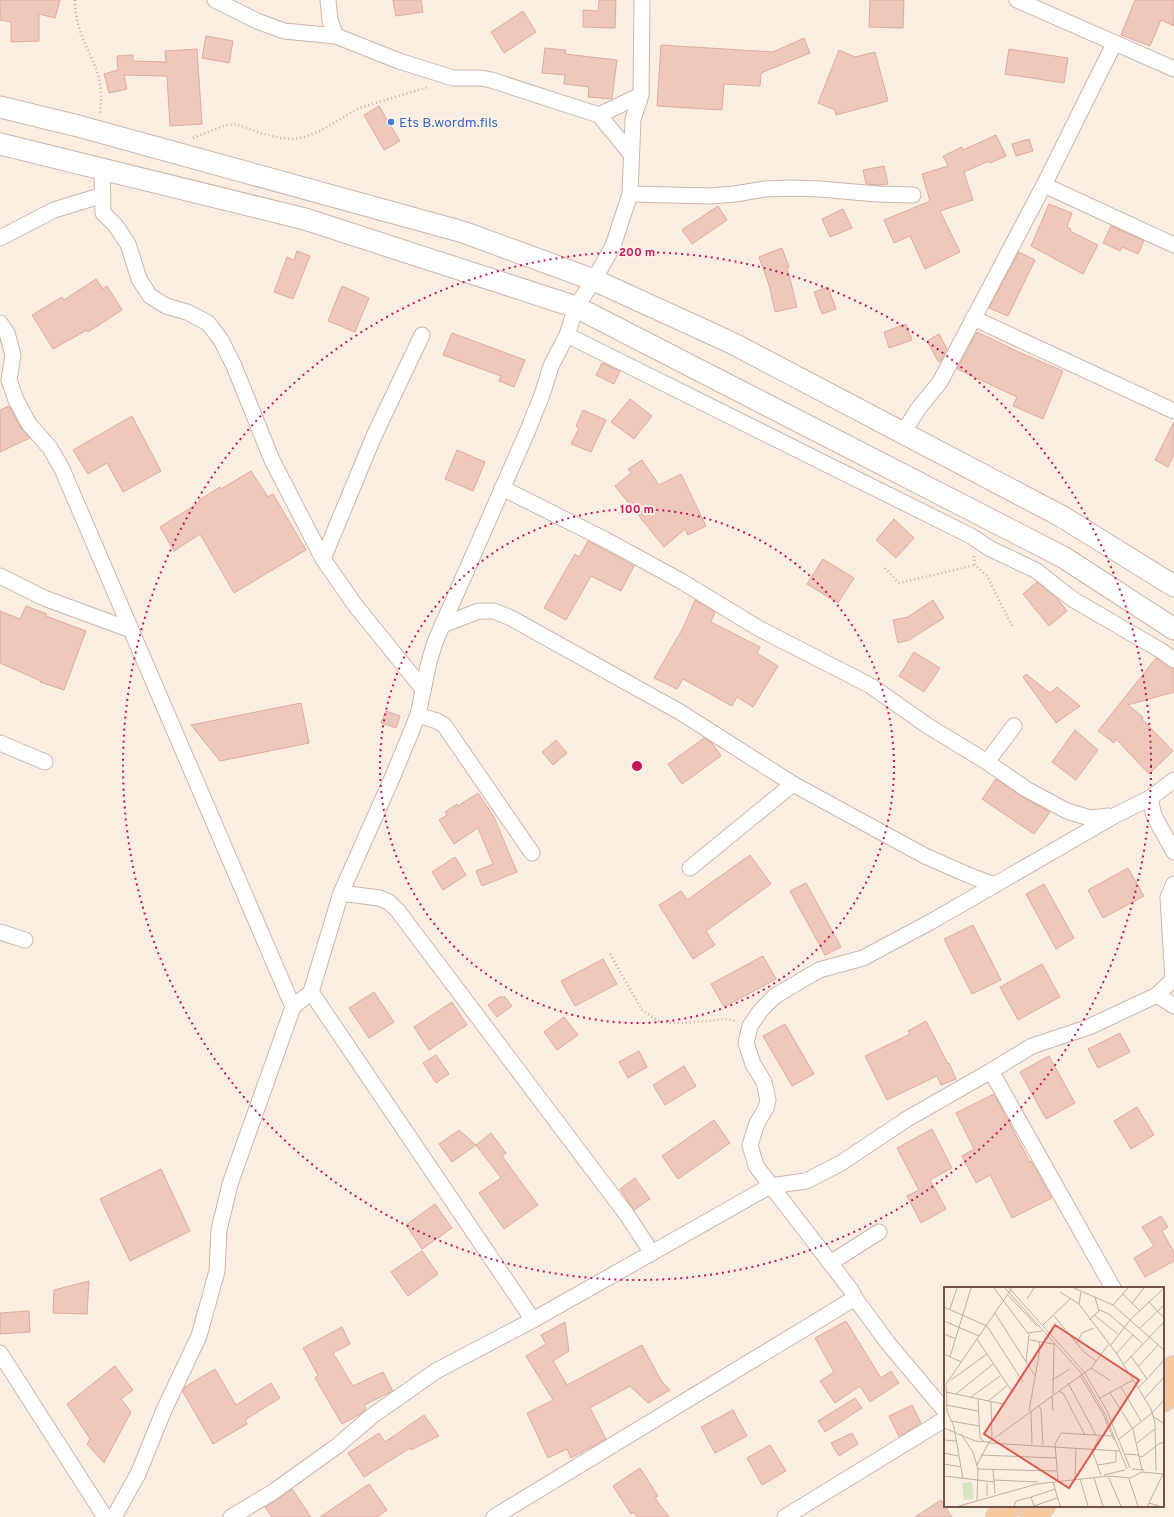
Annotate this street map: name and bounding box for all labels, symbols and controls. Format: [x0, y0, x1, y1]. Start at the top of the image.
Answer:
place label: Ets B.wordm.fils [399, 115, 498, 132]
marker: Ets B.wordm.fils [386, 117, 396, 127]
text: 200 m [619, 245, 655, 261]
text: 100 m [620, 502, 654, 518]
centre of rings [630, 759, 644, 773]
inset map [944, 1287, 1164, 1507]

